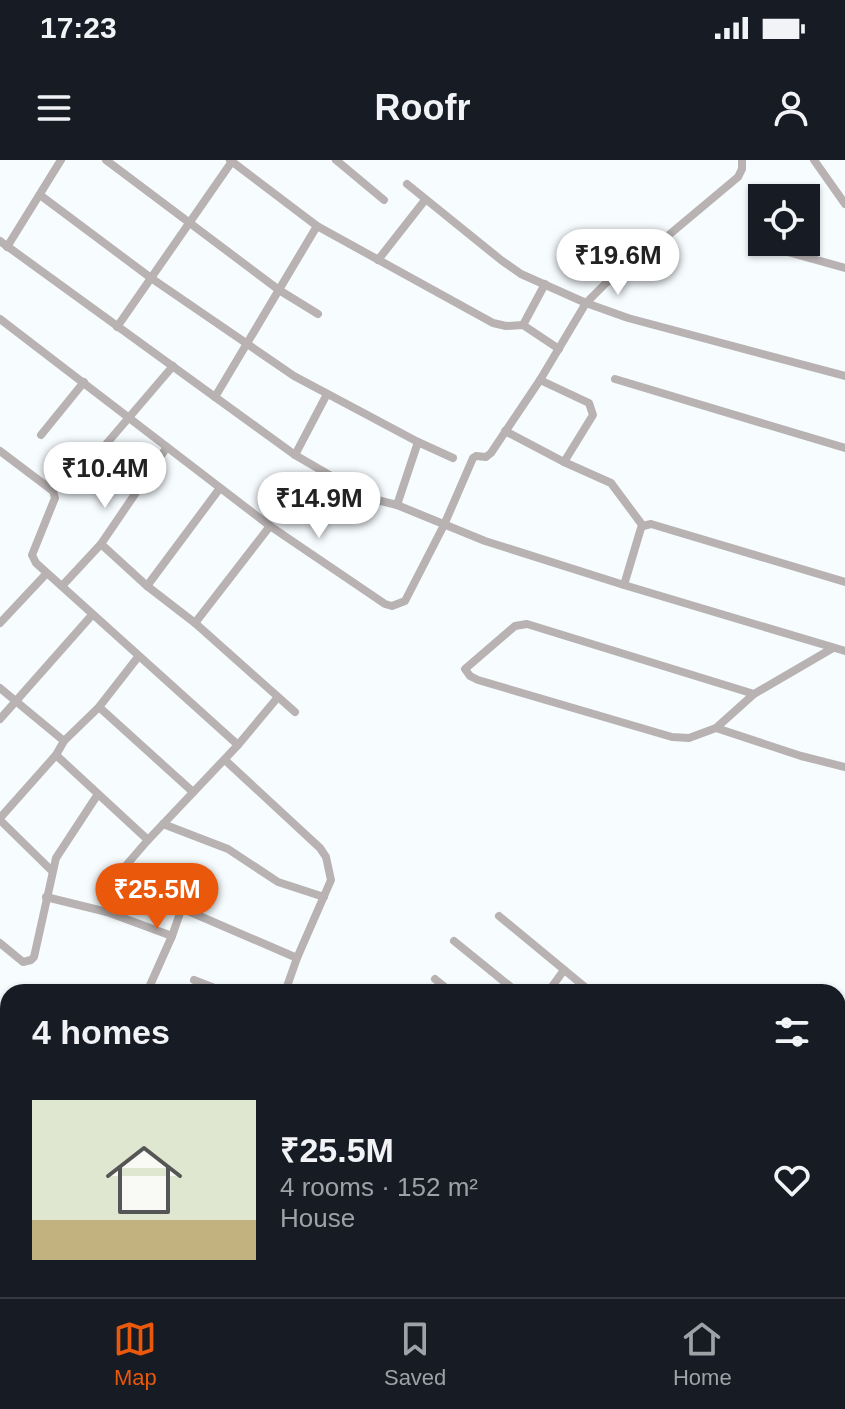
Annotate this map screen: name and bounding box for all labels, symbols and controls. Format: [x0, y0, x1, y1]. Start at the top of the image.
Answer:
text: 17:23 [40, 11, 117, 44]
icon: menu [32, 86, 76, 130]
icon: person [769, 86, 813, 130]
text: Roofr [375, 87, 470, 128]
map controls [748, 184, 820, 256]
button: locate [748, 184, 820, 256]
pin: ₹19.6M [553, 229, 683, 297]
text: ₹19.6M [574, 240, 662, 270]
pin: ₹10.4M [40, 442, 170, 510]
text: ₹10.4M [61, 453, 149, 483]
pin: ₹14.9M [254, 472, 384, 540]
text: ₹14.9M [275, 483, 363, 513]
pin: ₹25.5M [92, 863, 222, 931]
text: ₹25.5M [113, 874, 201, 904]
icon: filters [770, 1010, 814, 1054]
text: 4 homes [32, 1013, 170, 1051]
text: ₹25.5M [280, 1131, 394, 1169]
icon: home [96, 1132, 192, 1228]
icon: heart [770, 1158, 814, 1202]
text: 4 rooms · 152 m² [280, 1172, 478, 1202]
text: House [280, 1203, 355, 1233]
tab: Map [113, 1317, 157, 1391]
tab: Saved [384, 1317, 446, 1391]
tab: Home [673, 1317, 732, 1391]

